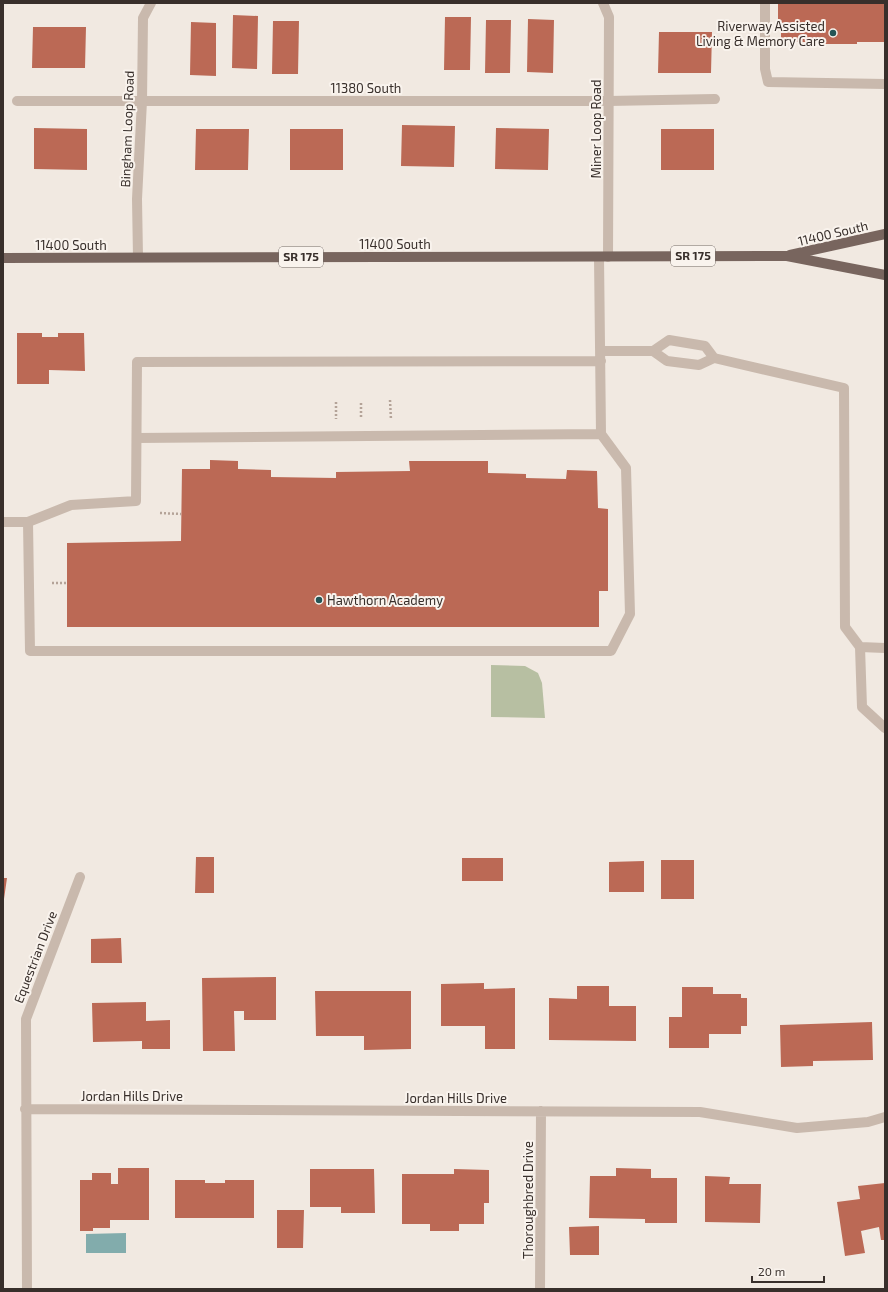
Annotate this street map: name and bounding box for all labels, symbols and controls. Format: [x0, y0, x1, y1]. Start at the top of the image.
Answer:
place label: Riverway Assisted Living & Memory Care [696, 18, 825, 49]
marker: Riverway Assisted Living & Memory Care [828, 28, 838, 38]
street label: Bingham Loop Road [117, 70, 137, 188]
street label: 11380 South [331, 80, 401, 96]
street label: Miner Loop Road [588, 80, 604, 178]
street label: 11400 South [796, 217, 870, 249]
street label: 11400 South [359, 236, 431, 252]
street label: 11400 South [35, 237, 107, 253]
road number: SR 175 [671, 246, 715, 266]
road number: SR 175 [279, 247, 323, 267]
place label: Hawthorn Academy [327, 592, 443, 608]
marker: Hawthorn Academy [314, 595, 324, 605]
street label: Equestrian Drive [10, 909, 60, 1005]
street label: Jordan Hills Drive [81, 1088, 183, 1104]
street label: Jordan Hills Drive [405, 1090, 507, 1106]
street label: Thoroughbred Drive [520, 1141, 536, 1259]
scale bar [752, 1258, 824, 1284]
text: 20 m [758, 1264, 785, 1278]

